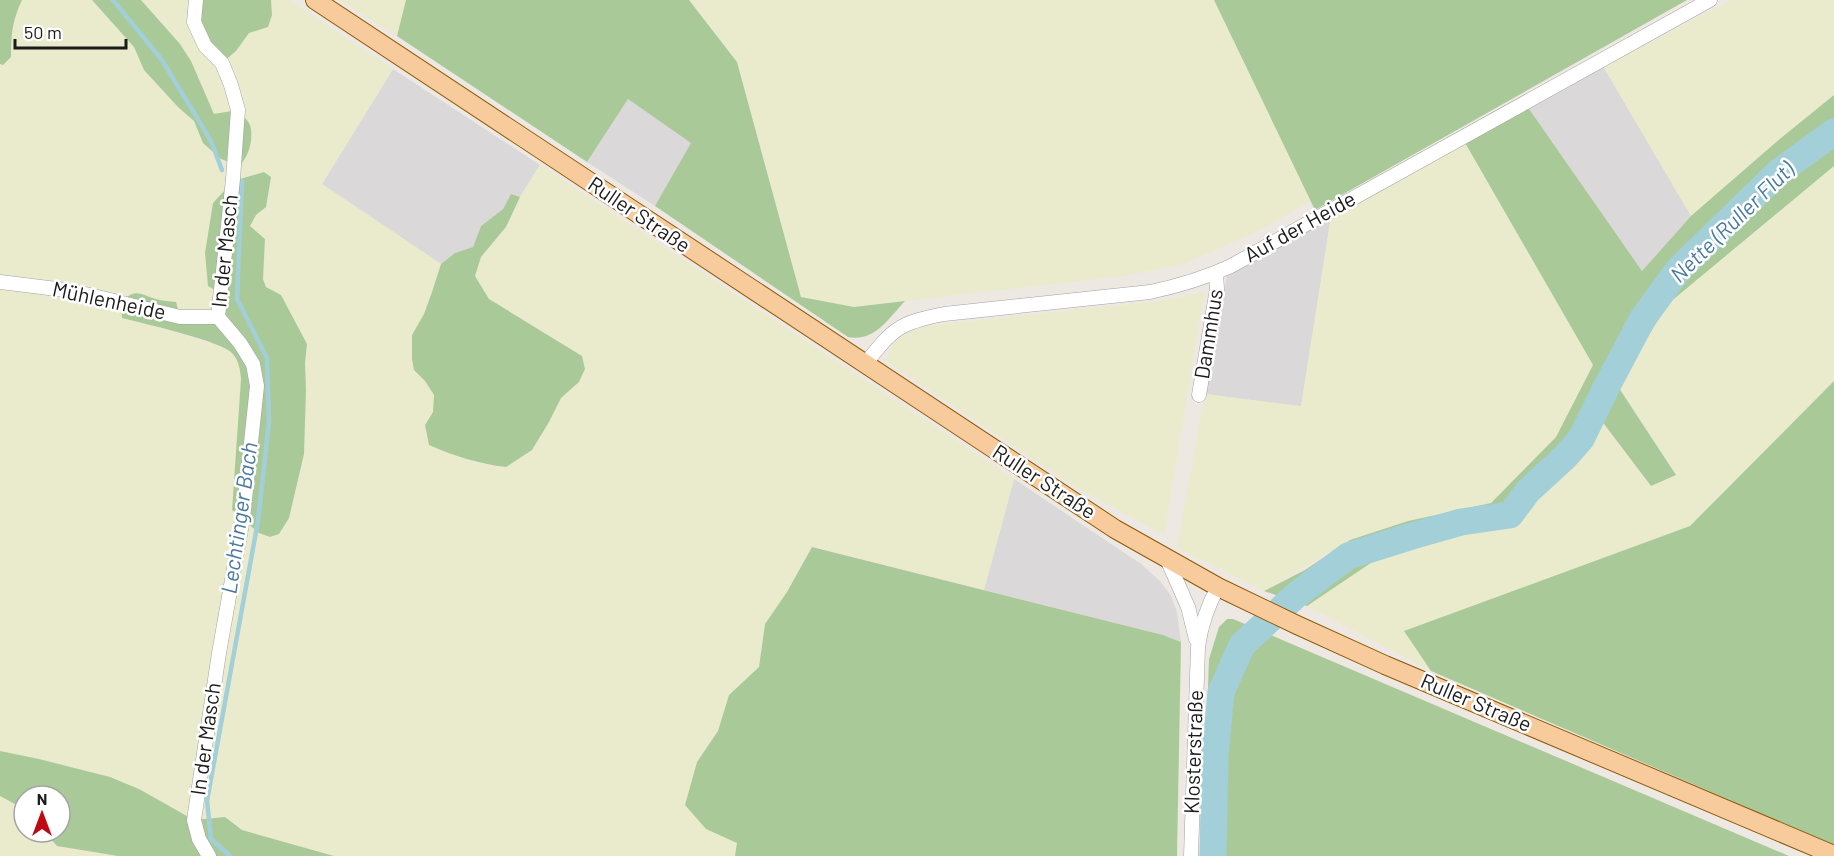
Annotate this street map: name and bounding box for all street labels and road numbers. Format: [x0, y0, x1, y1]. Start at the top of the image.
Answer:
street label: Ruller Straße [584, 170, 696, 257]
street label: Auf der Heide [1239, 185, 1359, 266]
street label: In der Masch [205, 193, 242, 309]
street label: Mühlenheide [50, 275, 168, 324]
street label: Dammhus [1188, 287, 1227, 381]
street label: Ruller Straße [989, 438, 1101, 523]
street label: Ruller Straße [1417, 667, 1536, 736]
street label: In der Masch [184, 681, 225, 797]
street label: Klosterstraße [1178, 689, 1207, 814]

